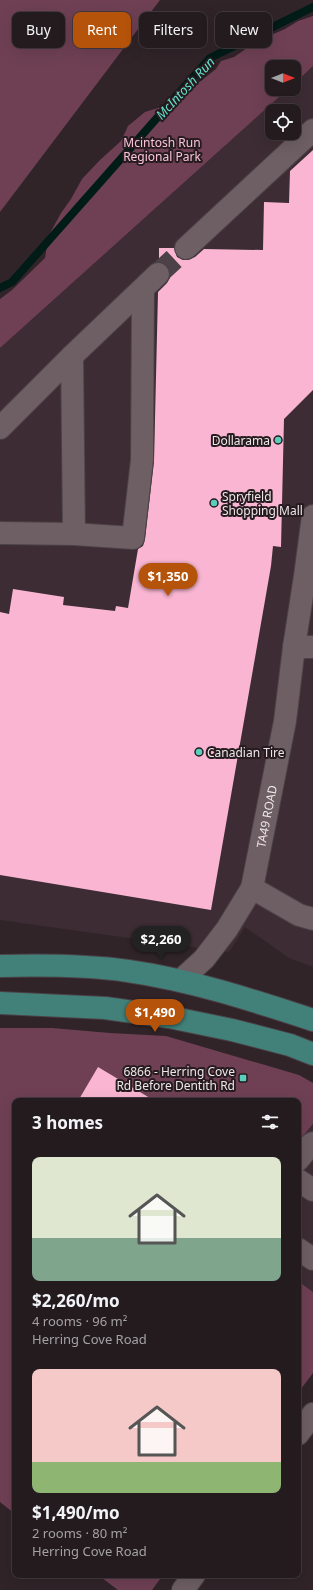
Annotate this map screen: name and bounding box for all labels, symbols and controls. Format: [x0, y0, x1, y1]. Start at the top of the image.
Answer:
chip: Buy [12, 12, 65, 48]
chip: Rent [73, 12, 131, 48]
chip: Filters [139, 12, 207, 48]
chip: New [215, 12, 272, 48]
water label: McIntosh Run [151, 53, 219, 123]
north arrow [265, 60, 301, 96]
map controls [265, 60, 301, 140]
button: locate [265, 104, 301, 140]
park label: Mcintosh Run Regional Park [123, 134, 201, 165]
place label: Dollarama [212, 432, 270, 449]
marker: Dollarama [273, 435, 283, 445]
place label: Spryfield Shopping Mall [222, 488, 303, 519]
marker: Spryfield Shopping Mall [209, 498, 219, 508]
pin: $1,350 [135, 563, 201, 597]
text: $1,350 [148, 567, 188, 585]
place label: Canadian Tire [207, 744, 285, 761]
marker: Canadian Tire [194, 747, 204, 757]
street label: TA49 ROAD [252, 783, 281, 849]
pin: $2,260 [128, 926, 194, 960]
text: $2,260 [141, 930, 181, 948]
pin: $1,490 [122, 999, 188, 1033]
text: $1,490 [135, 1003, 175, 1021]
place label: 6866 - Herring Cove Rd Before Dentith Rd [116, 1063, 235, 1094]
marker: 6866 - Herring Cove Rd Before Dentith Rd [238, 1073, 248, 1083]
text: 3 homes [32, 1111, 103, 1134]
icon: filters [259, 1111, 281, 1133]
icon: home [121, 1183, 193, 1255]
text: $2,260/mo [32, 1289, 120, 1312]
text: 4 rooms · 96 m² [32, 1312, 127, 1330]
text: Herring Cove Road [32, 1330, 147, 1348]
icon: home [121, 1395, 193, 1467]
text: $1,490/mo [32, 1501, 120, 1524]
text: 2 rooms · 80 m² [32, 1524, 127, 1542]
text: Herring Cove Road [32, 1542, 147, 1560]

